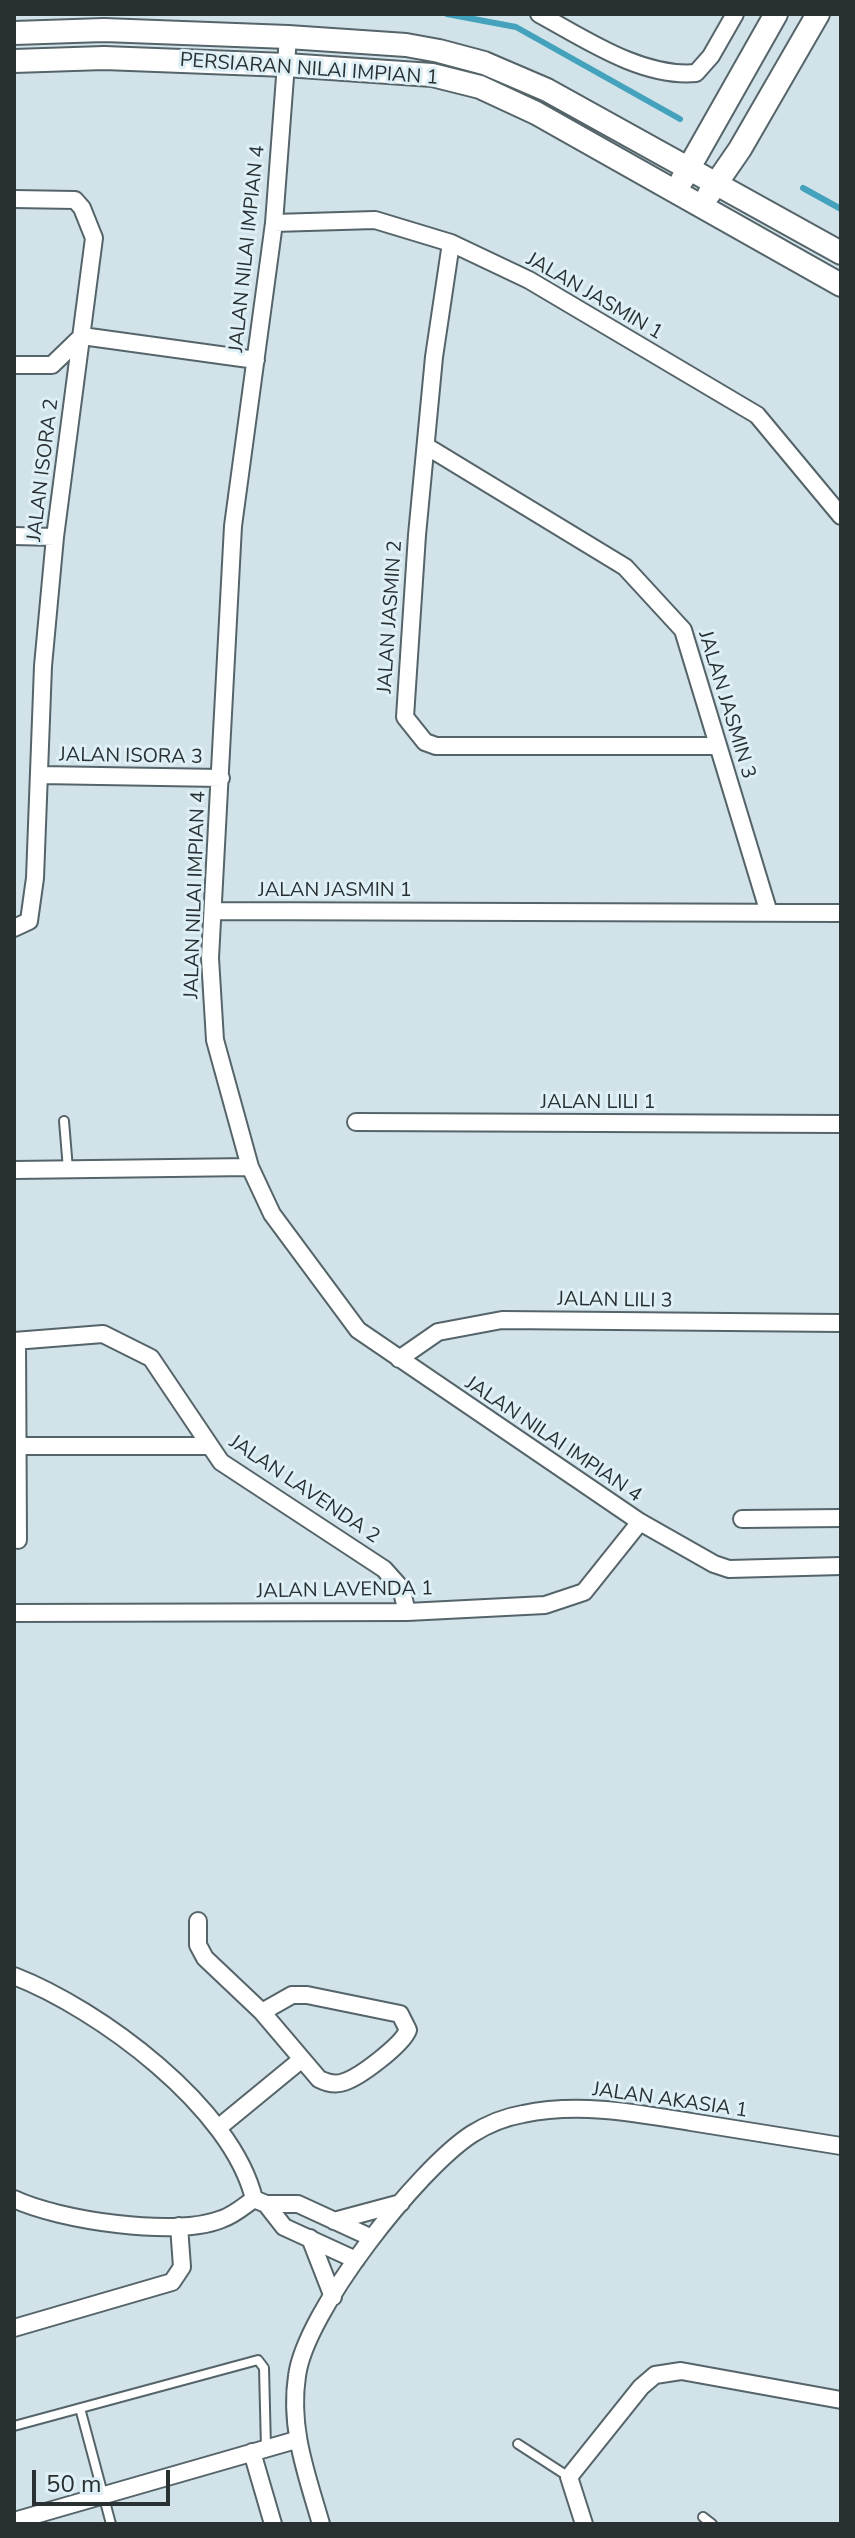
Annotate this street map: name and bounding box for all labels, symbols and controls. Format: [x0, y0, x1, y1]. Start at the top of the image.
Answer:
street label: PERSIARAN NILAI IMPIAN 1 [179, 49, 439, 91]
street label: JALAN NILAI IMPIAN 4 [225, 144, 271, 354]
street label: JALAN JASMIN 1 [522, 248, 666, 346]
street label: JALAN ISORA 2 [23, 397, 65, 543]
street label: JALAN JASMIN 2 [374, 540, 408, 694]
street label: JALAN JASMIN 3 [692, 628, 760, 782]
street label: JALAN ISORA 3 [59, 744, 203, 770]
street label: JALAN NILAI IMPIAN 4 [180, 791, 212, 999]
street label: JALAN JASMIN 1 [258, 879, 412, 903]
street label: JALAN LILI 1 [540, 1091, 656, 1115]
street label: JALAN LILI 3 [557, 1288, 673, 1314]
street label: JALAN NILAI IMPIAN 4 [460, 1372, 646, 1508]
street label: JALAN LAVENDA 2 [224, 1431, 384, 1549]
street label: JALAN LAVENDA 1 [257, 1577, 433, 1605]
street label: JALAN AKASIA 1 [591, 2078, 749, 2124]
scale bar [36, 2454, 174, 2504]
text: 50 m [46, 2468, 102, 2500]

